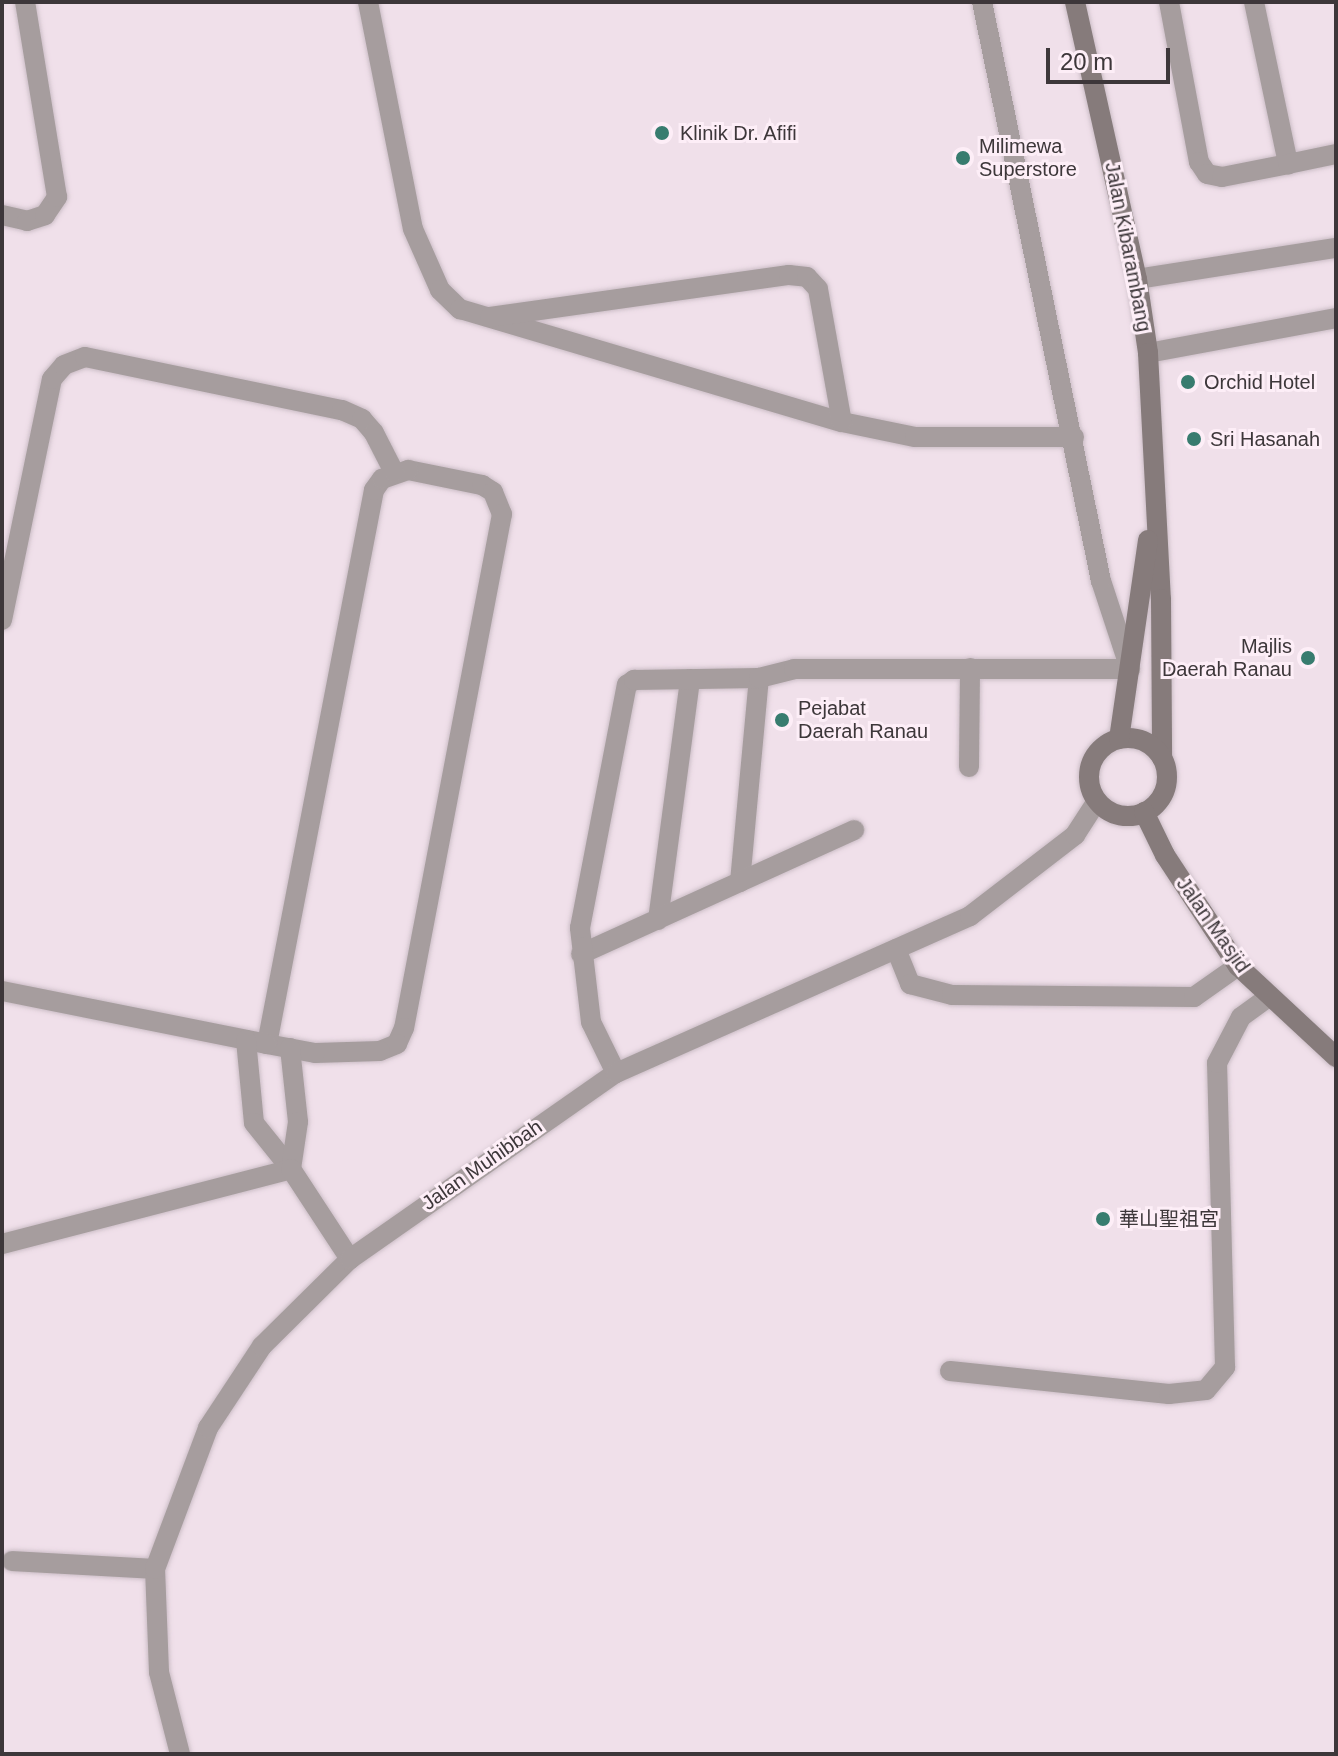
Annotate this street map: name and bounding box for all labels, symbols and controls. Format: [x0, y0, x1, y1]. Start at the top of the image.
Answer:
scale bar [1050, 32, 1174, 82]
text: 20 m [1060, 48, 1113, 75]
place label: Klinik Dr. Afifi [680, 121, 798, 145]
marker: Klinik Dr. Afifi [651, 122, 673, 144]
place label: Milimewa Superstore [979, 134, 1077, 181]
marker: Milimewa Superstore [954, 149, 972, 167]
street label: Jalan Kibarambang [1100, 160, 1156, 334]
place label: Orchid Hotel [1204, 370, 1315, 394]
marker: Orchid Hotel [1179, 373, 1197, 391]
place label: Sri Hasanah [1210, 427, 1320, 451]
marker: Sri Hasanah [1185, 430, 1203, 448]
place label: Majlis Daerah Ranau [1162, 634, 1292, 681]
marker: Majlis Daerah Ranau [1299, 649, 1317, 667]
place label: Pejabat Daerah Ranau [798, 696, 928, 743]
marker: Pejabat Daerah Ranau [773, 711, 791, 729]
street label: Jalan Masjid [1171, 873, 1255, 977]
street label: Jalan Muhibbah [417, 1115, 547, 1215]
place label: 華山聖祖宮 [1119, 1207, 1219, 1231]
marker: 華山聖祖宮 [1094, 1210, 1112, 1228]

